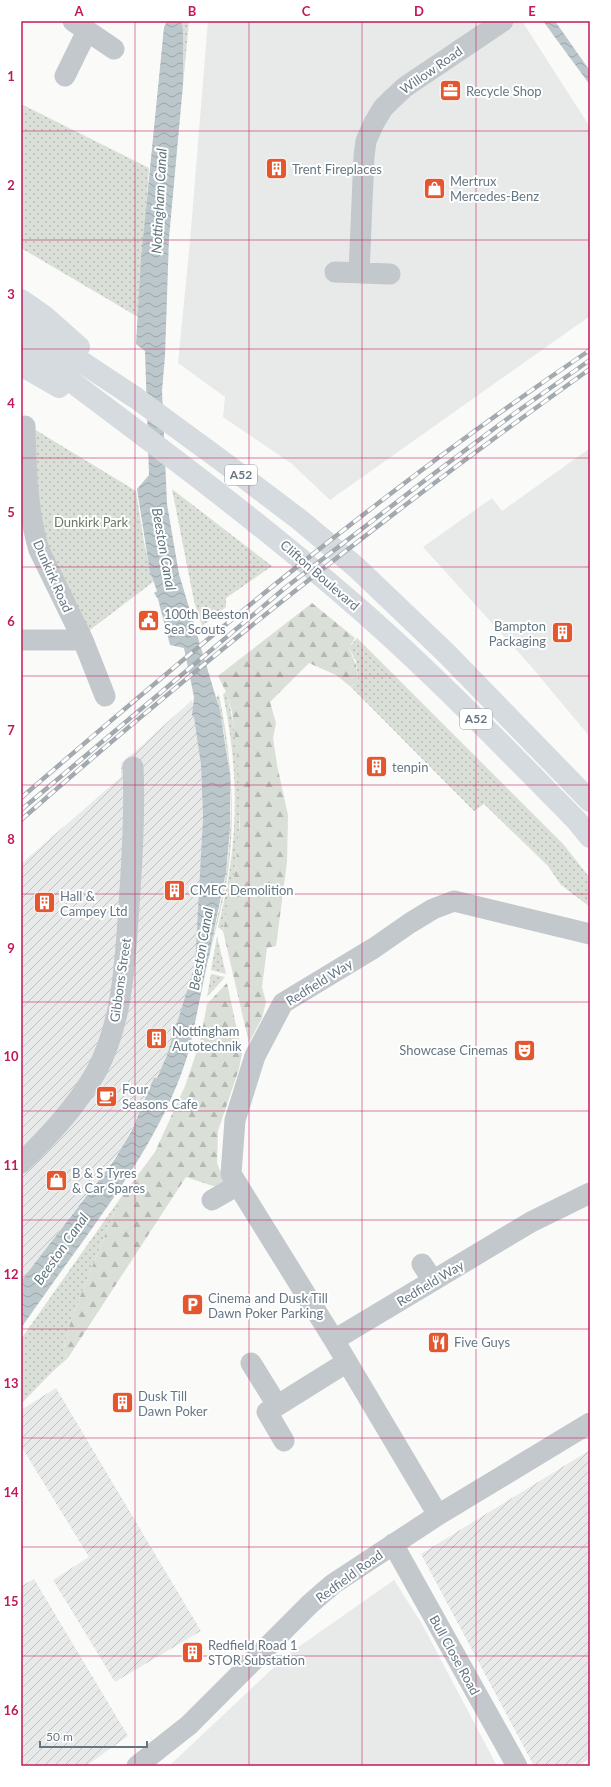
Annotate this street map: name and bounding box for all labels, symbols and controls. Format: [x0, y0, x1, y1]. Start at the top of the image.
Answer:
text: A [73, 3, 84, 19]
text: B [188, 3, 197, 19]
text: C [302, 3, 311, 19]
text: D [414, 3, 424, 19]
text: E [528, 3, 536, 19]
street label: Willow Road [397, 43, 465, 97]
text: 1 [7, 68, 15, 84]
office icon: Recycle Shop [437, 78, 463, 104]
place label: Recycle Shop [466, 83, 542, 99]
water label: Nottingham Canal [147, 148, 170, 254]
building icon: Trent Fireplaces [263, 156, 289, 182]
place label: Trent Fireplaces [292, 161, 382, 177]
place label: Mertrux Mercedes-Benz [450, 173, 539, 204]
shop icon: Mertrux Mercedes-Benz [422, 175, 448, 201]
text: 2 [7, 177, 15, 193]
text: 3 [7, 286, 15, 302]
text: 4 [7, 395, 15, 411]
road number: A52 [225, 465, 257, 485]
text: 5 [7, 504, 15, 520]
water label: Beeston Canal [149, 506, 180, 592]
park label: Dunkirk Park [54, 514, 128, 530]
street label: Clifton Boulevard [277, 536, 363, 614]
street label: Dunkirk Road [30, 537, 76, 615]
place label: 100th Beeston Sea Scouts [164, 606, 249, 637]
public building icon: 100th Beeston Sea Scouts [135, 608, 161, 634]
text: 6 [7, 613, 15, 629]
place label: Bampton Packaging [489, 618, 546, 649]
building icon: Bampton Packaging [549, 620, 575, 646]
road number: A52 [460, 709, 492, 729]
text: 7 [7, 722, 15, 738]
building icon: tenpin [364, 754, 390, 780]
place label: tenpin [392, 759, 428, 775]
text: 8 [7, 831, 15, 847]
building icon: CMEC Demolition [162, 877, 188, 903]
place label: CMEC Demolition [190, 882, 294, 898]
place label: Hall & Campey Ltd [60, 888, 128, 919]
building icon: Hall & Campey Ltd [32, 890, 58, 916]
water label: Beeston Canal [185, 906, 216, 992]
street label: Gibbons Street [106, 936, 134, 1023]
text: 9 [7, 940, 15, 956]
street label: Redfield Way [283, 955, 355, 1009]
place label: Nottingham Autotechnik [172, 1023, 242, 1054]
building icon: Nottingham Autotechnik [143, 1025, 169, 1051]
theatre icon: Showcase Cinemas [511, 1037, 537, 1063]
place label: Showcase Cinemas [399, 1042, 508, 1058]
text: 10 [3, 1048, 19, 1064]
place label: Four Seasons Cafe [122, 1081, 198, 1112]
cafe icon: Four Seasons Cafe [93, 1083, 119, 1109]
text: 11 [3, 1157, 19, 1173]
place label: B & S Tyres & Car Spares [72, 1165, 146, 1196]
shop icon: B & S Tyres & Car Spares [44, 1167, 70, 1193]
water label: Beeston Canal [30, 1210, 92, 1288]
street label: Redfield Way [394, 1257, 467, 1309]
text: 12 [3, 1266, 19, 1282]
place label: Cinema and Dusk Till Dawn Poker Parking [208, 1290, 328, 1321]
parking icon: Cinema and Dusk Till Dawn Poker Parking [179, 1292, 205, 1318]
restaurant icon: Five Guys [426, 1329, 452, 1355]
place label: Five Guys [454, 1334, 510, 1350]
text: 13 [3, 1375, 19, 1391]
place label: Dusk Till Dawn Poker [138, 1388, 208, 1419]
building icon: Dusk Till Dawn Poker [110, 1390, 136, 1416]
text: 14 [3, 1484, 19, 1500]
street label: Redfield Road [312, 1546, 386, 1606]
text: 15 [3, 1593, 19, 1609]
street label: Bull Close Road [426, 1612, 484, 1698]
place label: Redfield Road 1 STOR Substation [208, 1637, 305, 1668]
building icon: Redfield Road 1 STOR Substation [180, 1639, 206, 1665]
text: 16 [3, 1702, 19, 1718]
scale bar [40, 1723, 147, 1749]
text: 50 m [46, 1729, 73, 1744]

